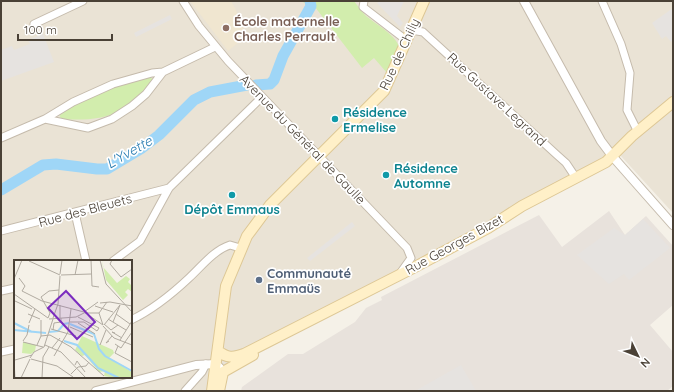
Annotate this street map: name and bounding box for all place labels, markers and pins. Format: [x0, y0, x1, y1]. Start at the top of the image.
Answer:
place label: École maternelle Charles Perrault [234, 13, 340, 44]
marker: École maternelle Charles Perrault [221, 23, 231, 33]
place label: Résidence Ermelise [343, 104, 407, 135]
marker: Résidence Ermelise [330, 114, 340, 124]
place label: Résidence Automne [394, 160, 458, 191]
marker: Résidence Automne [381, 170, 391, 180]
marker: Dépôt Emmaus [227, 190, 237, 200]
place label: Dépôt Emmaus [184, 201, 280, 217]
place label: Communauté Emmaüs [267, 265, 352, 296]
marker: Communauté Emmaüs [254, 275, 264, 285]

